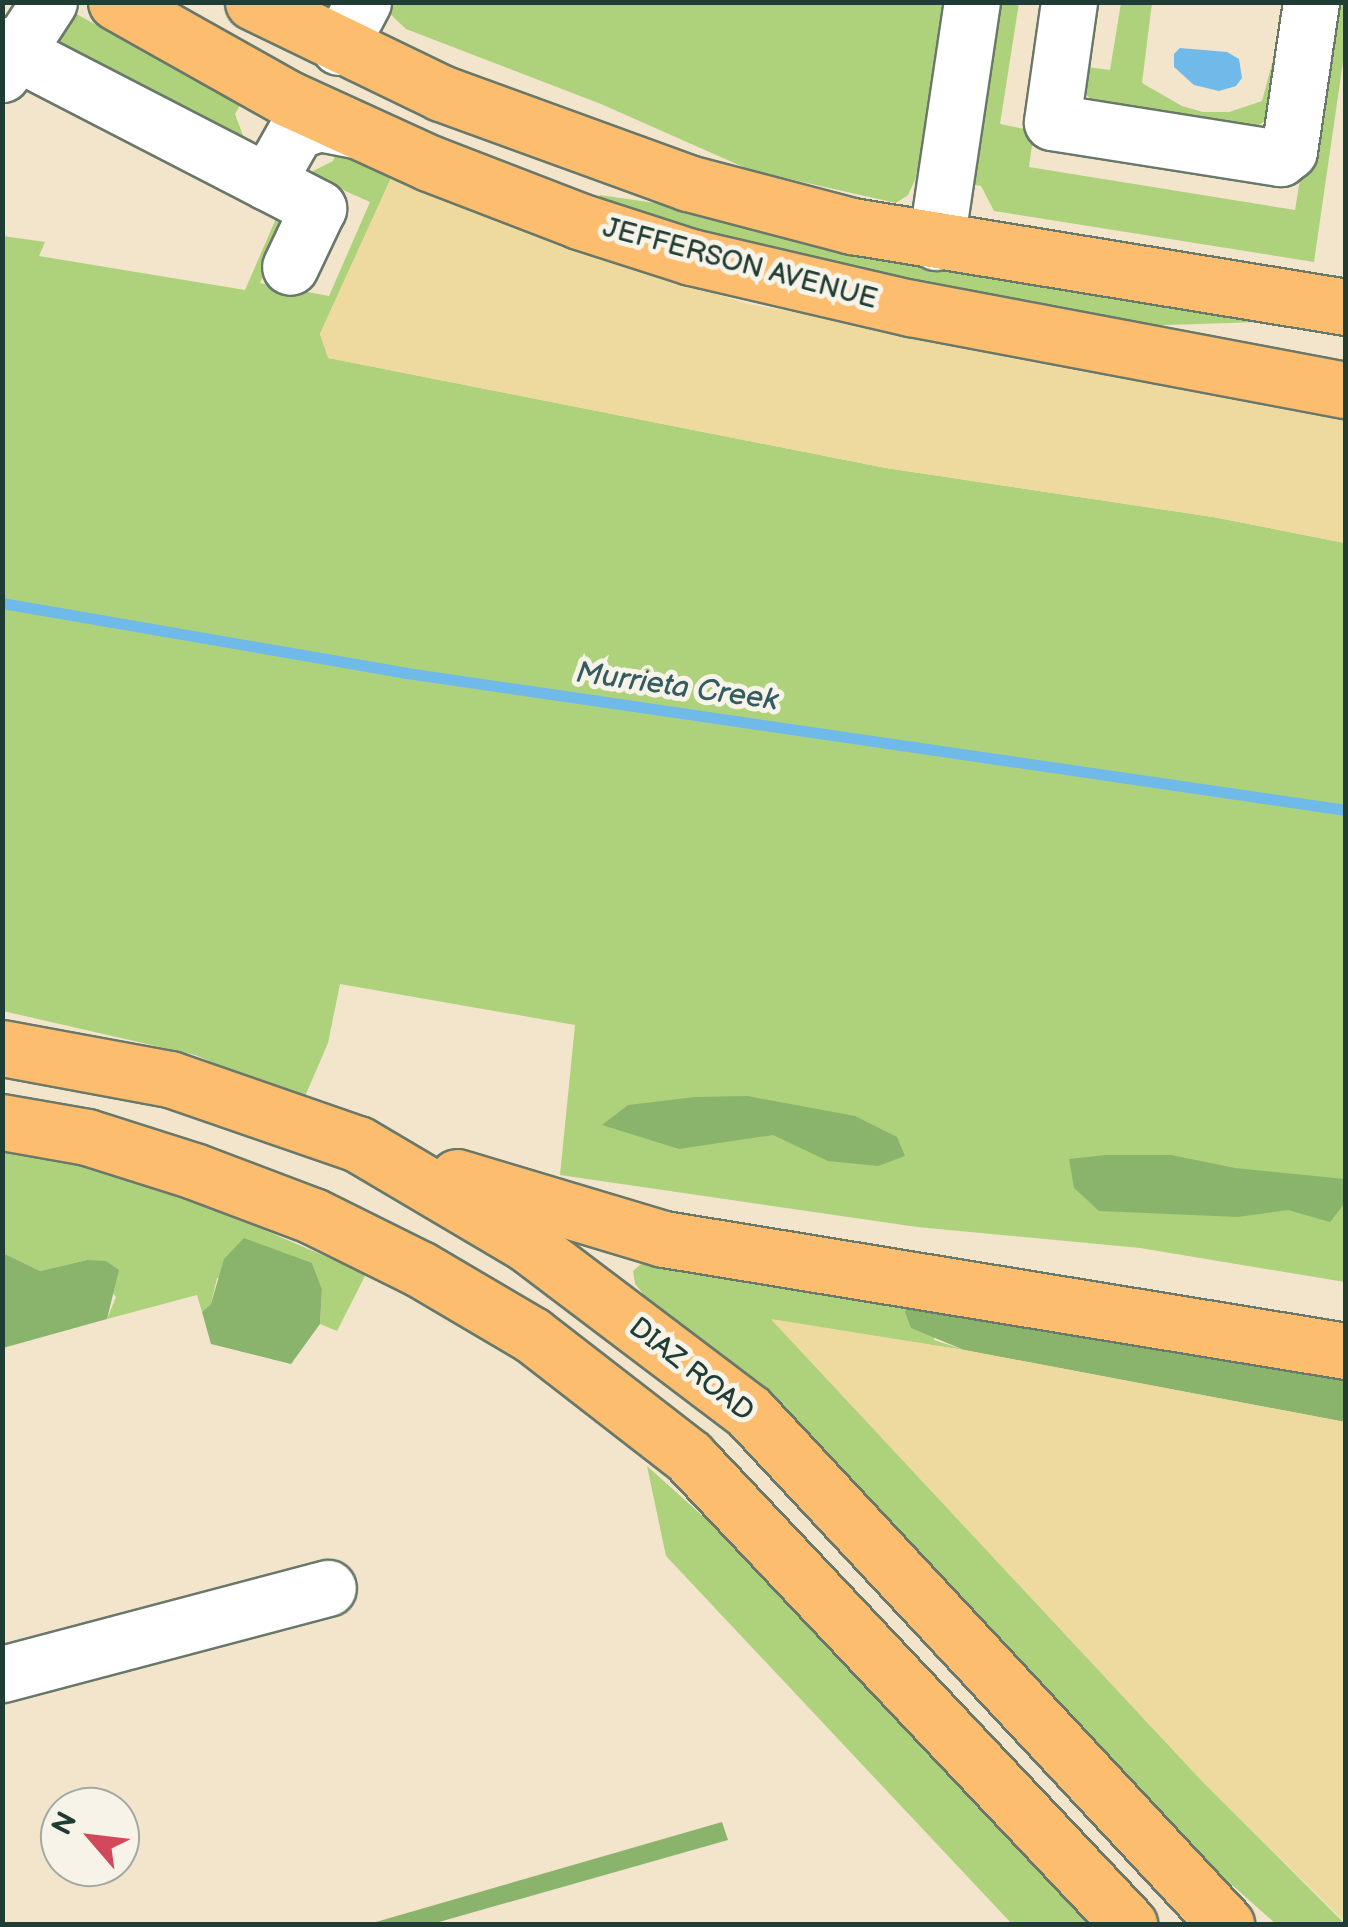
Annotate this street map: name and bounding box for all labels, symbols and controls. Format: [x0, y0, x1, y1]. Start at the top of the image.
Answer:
street label: JEFFERSON AVENUE [599, 211, 881, 317]
water label: Murrieta Creek [574, 655, 780, 719]
street label: DIAZ ROAD [622, 1311, 760, 1429]
north arrow [40, 1787, 140, 1887]
text: N [45, 1807, 84, 1841]

